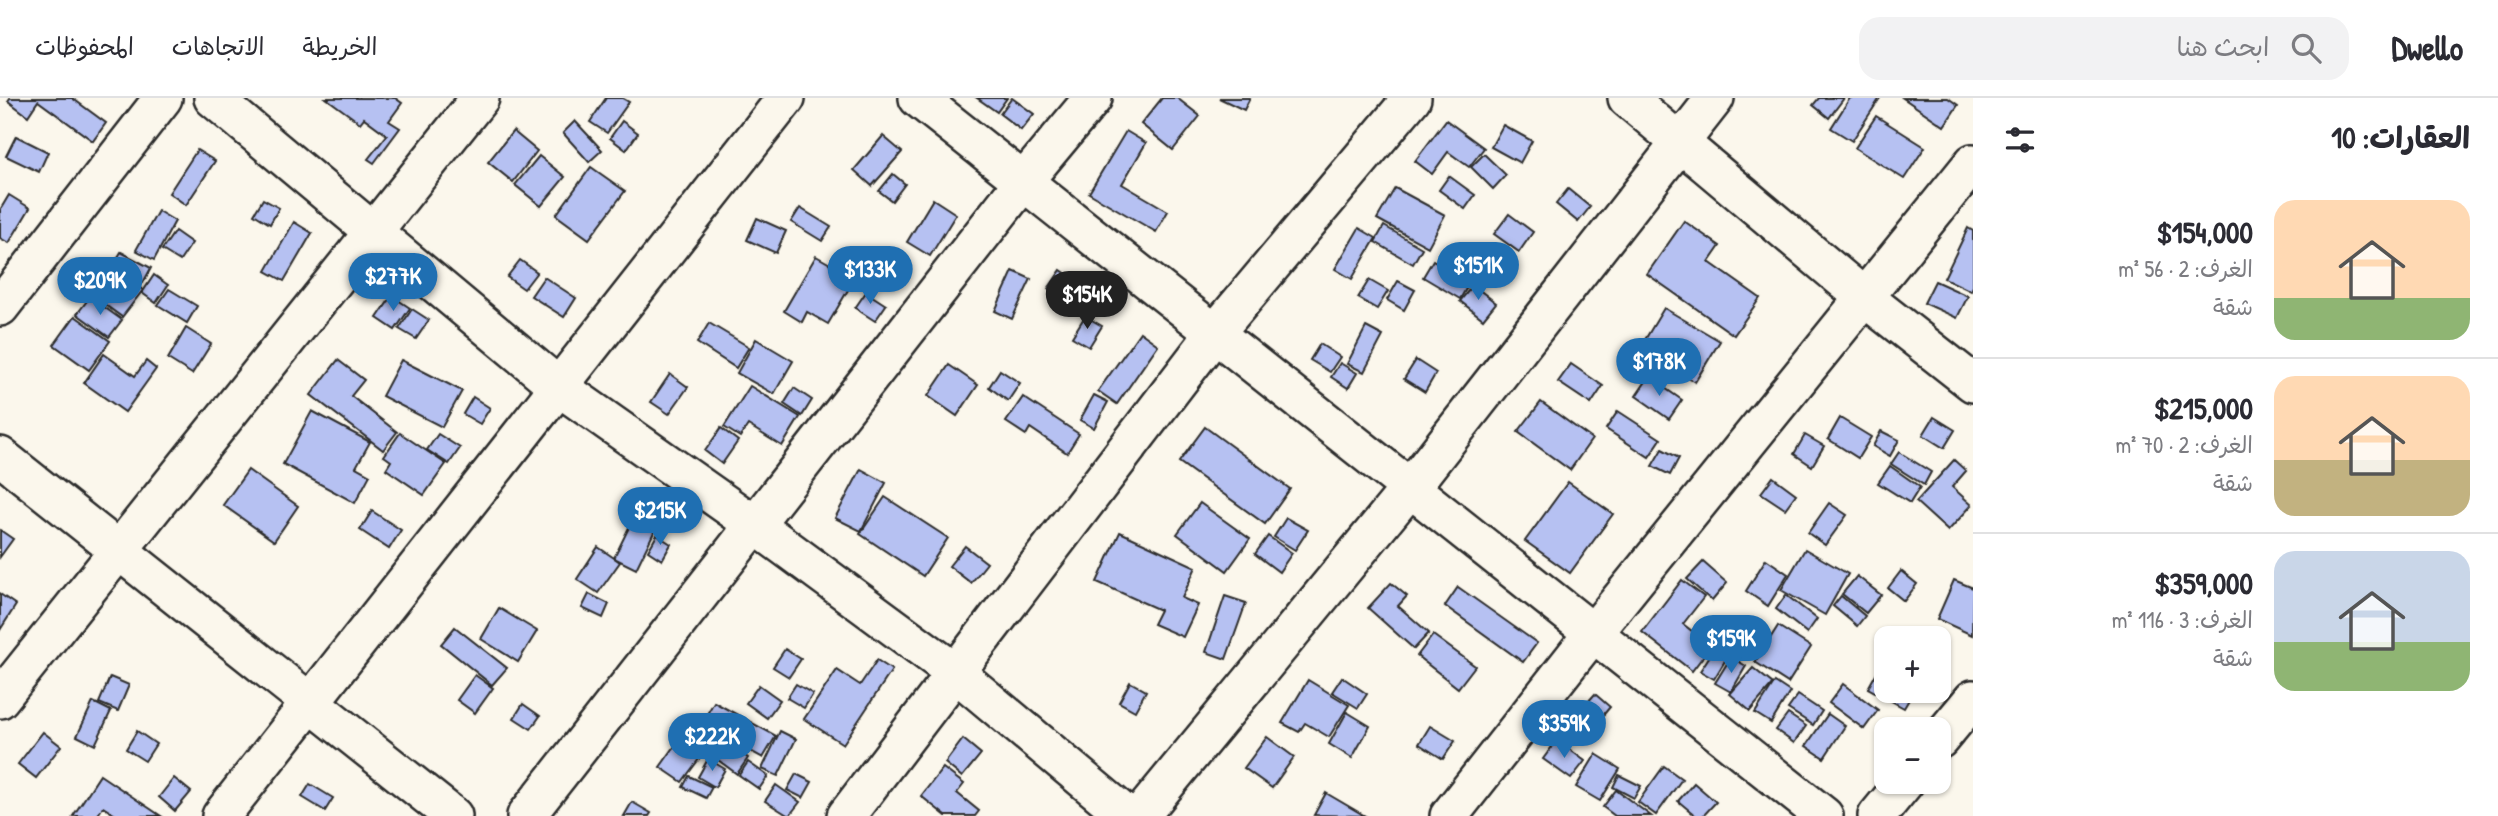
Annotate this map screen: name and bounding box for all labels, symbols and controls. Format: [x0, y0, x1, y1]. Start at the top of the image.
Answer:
search box [1859, 17, 2349, 80]
text: Dwello [2391, 26, 2463, 70]
text: ابحث هنا [2176, 29, 2269, 64]
icon: search [2287, 29, 2325, 67]
text: المحفوظات [35, 30, 134, 62]
text: الاتجاهات [172, 30, 265, 62]
text: الخريطة [303, 30, 377, 62]
text: العقارات: 10 [2331, 117, 2470, 157]
icon: filters [2001, 121, 2039, 159]
text: $154,000 [2157, 212, 2253, 252]
icon: home [2330, 228, 2414, 312]
pin: $151K [1429, 242, 1527, 302]
pin: $133K [821, 246, 919, 306]
text: $151K [1453, 249, 1503, 280]
text: $133K [844, 253, 896, 284]
text: الغرف: 2 · 56 m² [2118, 253, 2253, 284]
pin: $277K [344, 254, 442, 313]
pin: $209K [51, 258, 149, 317]
text: $277K [364, 260, 422, 291]
text: $209K [73, 264, 127, 295]
pin: $154K [1038, 272, 1136, 331]
text: $154K [1062, 278, 1112, 309]
text: شقة [2213, 291, 2253, 322]
pin: $178K [1610, 338, 1708, 398]
text: $178K [1632, 345, 1686, 376]
text: $215,000 [2154, 388, 2253, 428]
icon: home [2330, 404, 2414, 488]
text: الغرف: 2 · 70 m² [2115, 429, 2253, 460]
text: شقة [2213, 467, 2253, 498]
pin: $215K [611, 488, 709, 547]
text: $215K [634, 494, 686, 525]
text: $359,000 [2154, 563, 2253, 603]
icon: home [2330, 579, 2414, 663]
text: الغرف: 3 · 116 m² [2112, 604, 2253, 635]
pin: $159K [1682, 616, 1780, 675]
text: $159K [1706, 622, 1756, 653]
map controls [1874, 626, 1951, 794]
button: + [1874, 626, 1951, 703]
text: شقة [2213, 642, 2253, 673]
pin: $359K [1515, 700, 1613, 760]
text: $359K [1538, 707, 1590, 738]
pin: $222K [663, 714, 761, 773]
button: − [1874, 717, 1951, 794]
text: $222K [684, 720, 740, 751]

